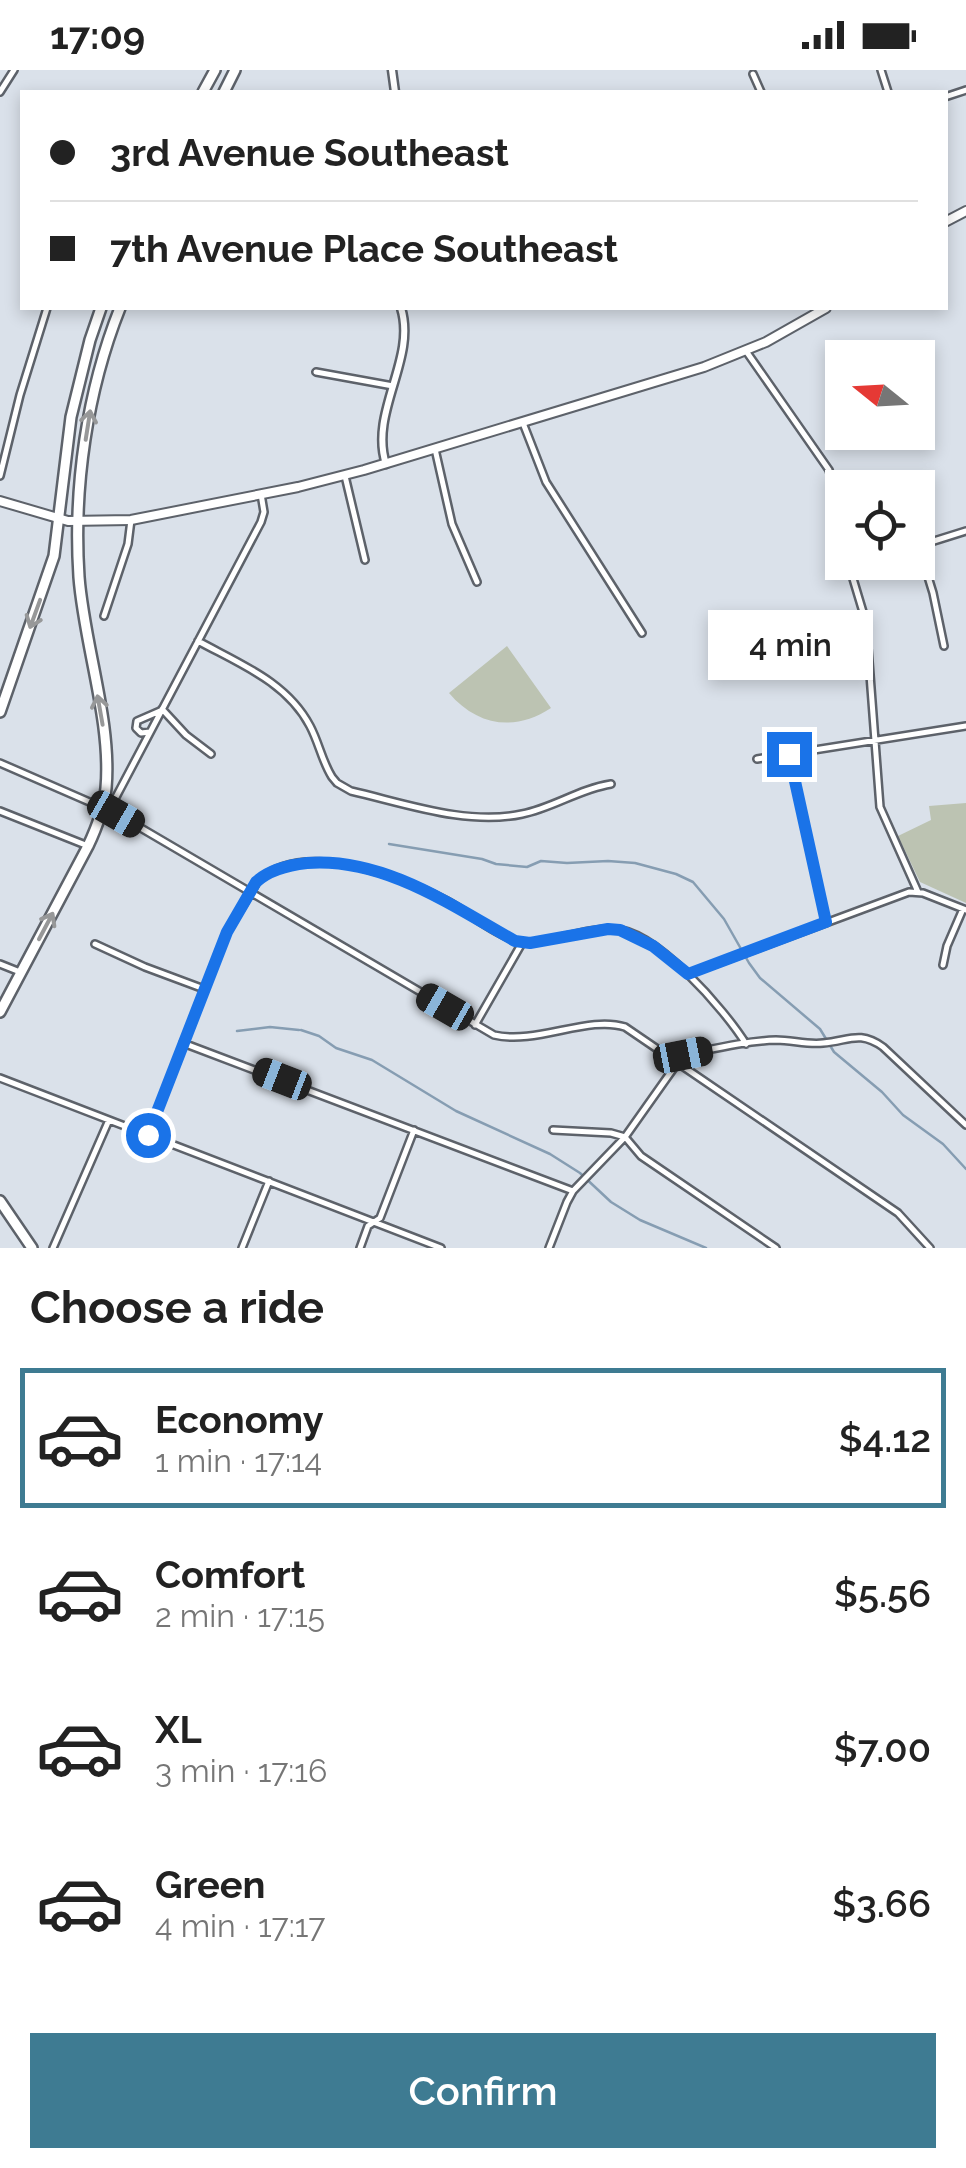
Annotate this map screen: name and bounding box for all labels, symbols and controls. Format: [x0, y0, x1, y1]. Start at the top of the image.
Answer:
text: 17:09 [50, 13, 145, 58]
text: 3rd Avenue Southeast [110, 130, 509, 175]
text: 7th Avenue Place Southeast [110, 226, 618, 271]
north arrow [825, 340, 935, 450]
map controls [825, 340, 935, 580]
one-way arrow [79, 409, 98, 442]
button: locate [825, 470, 935, 580]
one-way arrow [25, 597, 43, 628]
callout: 4 min [706, 609, 872, 679]
text: 4 min [749, 626, 832, 663]
one-way arrow [90, 694, 109, 727]
route end [767, 732, 812, 777]
car [83, 786, 149, 842]
one-way arrow [36, 912, 56, 942]
car [412, 979, 478, 1035]
car [651, 1035, 715, 1075]
car [249, 1054, 315, 1104]
route start [126, 1113, 171, 1158]
text: Choose a ride [30, 1281, 324, 1334]
icon: car [35, 1393, 125, 1483]
text: Economy [155, 1397, 324, 1442]
text: $4.12 [839, 1416, 931, 1461]
text: 1 min · 17:14 [155, 1442, 322, 1479]
icon: car [35, 1548, 125, 1638]
text: Comfort [155, 1552, 305, 1597]
text: $5.56 [834, 1571, 931, 1616]
text: 2 min · 17:15 [155, 1597, 325, 1634]
icon: car [35, 1703, 125, 1793]
text: XL [155, 1707, 202, 1752]
text: $7.00 [834, 1726, 931, 1771]
text: 3 min · 17:16 [155, 1752, 327, 1789]
icon: car [35, 1858, 125, 1948]
text: Green [155, 1862, 265, 1907]
text: $3.66 [832, 1881, 931, 1926]
text: 4 min · 17:17 [155, 1907, 325, 1944]
button: Confirm [30, 2033, 936, 2148]

